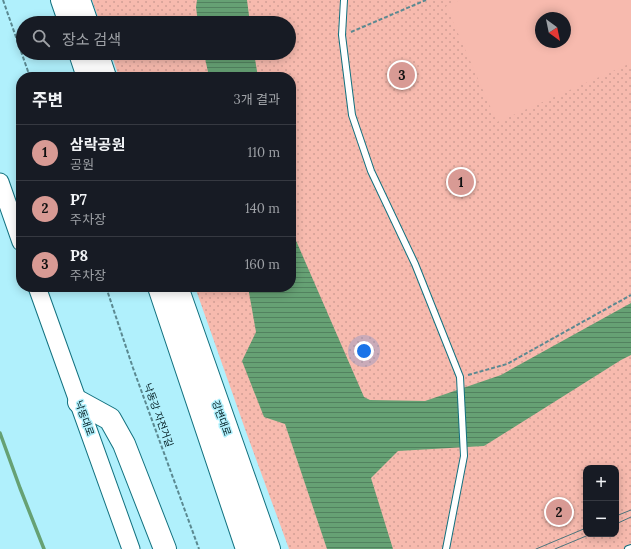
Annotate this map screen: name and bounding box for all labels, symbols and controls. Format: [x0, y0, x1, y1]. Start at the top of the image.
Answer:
north arrow [535, 12, 571, 48]
search box [16, 16, 296, 60]
icon: search [30, 27, 52, 49]
text: 장소 검색 [62, 30, 121, 49]
pin: 3 [389, 60, 415, 90]
text: 주변 [32, 89, 63, 111]
text: 3개 결과 [233, 91, 280, 108]
text: 삼락공원 [70, 135, 125, 154]
text: 1 [42, 144, 48, 161]
text: 110 m [247, 144, 280, 161]
text: 공원 [70, 156, 94, 173]
pin: 1 [448, 167, 474, 197]
text: P7 [70, 190, 87, 209]
text: 2 [42, 200, 48, 217]
text: 140 m [245, 200, 280, 217]
text: 주차장 [70, 211, 106, 228]
text: P8 [70, 246, 88, 265]
text: 3 [41, 256, 49, 273]
text: 160 m [245, 256, 280, 273]
text: 주차장 [70, 267, 106, 284]
your location [354, 341, 374, 361]
street label: 낙동강 자전거길 [141, 381, 176, 449]
street label: 낙동대로 [72, 399, 97, 438]
street label: 강변대로 [209, 399, 234, 438]
map controls [583, 465, 619, 537]
button: + [583, 465, 619, 501]
pin: 2 [546, 497, 572, 527]
button: − [583, 501, 619, 537]

